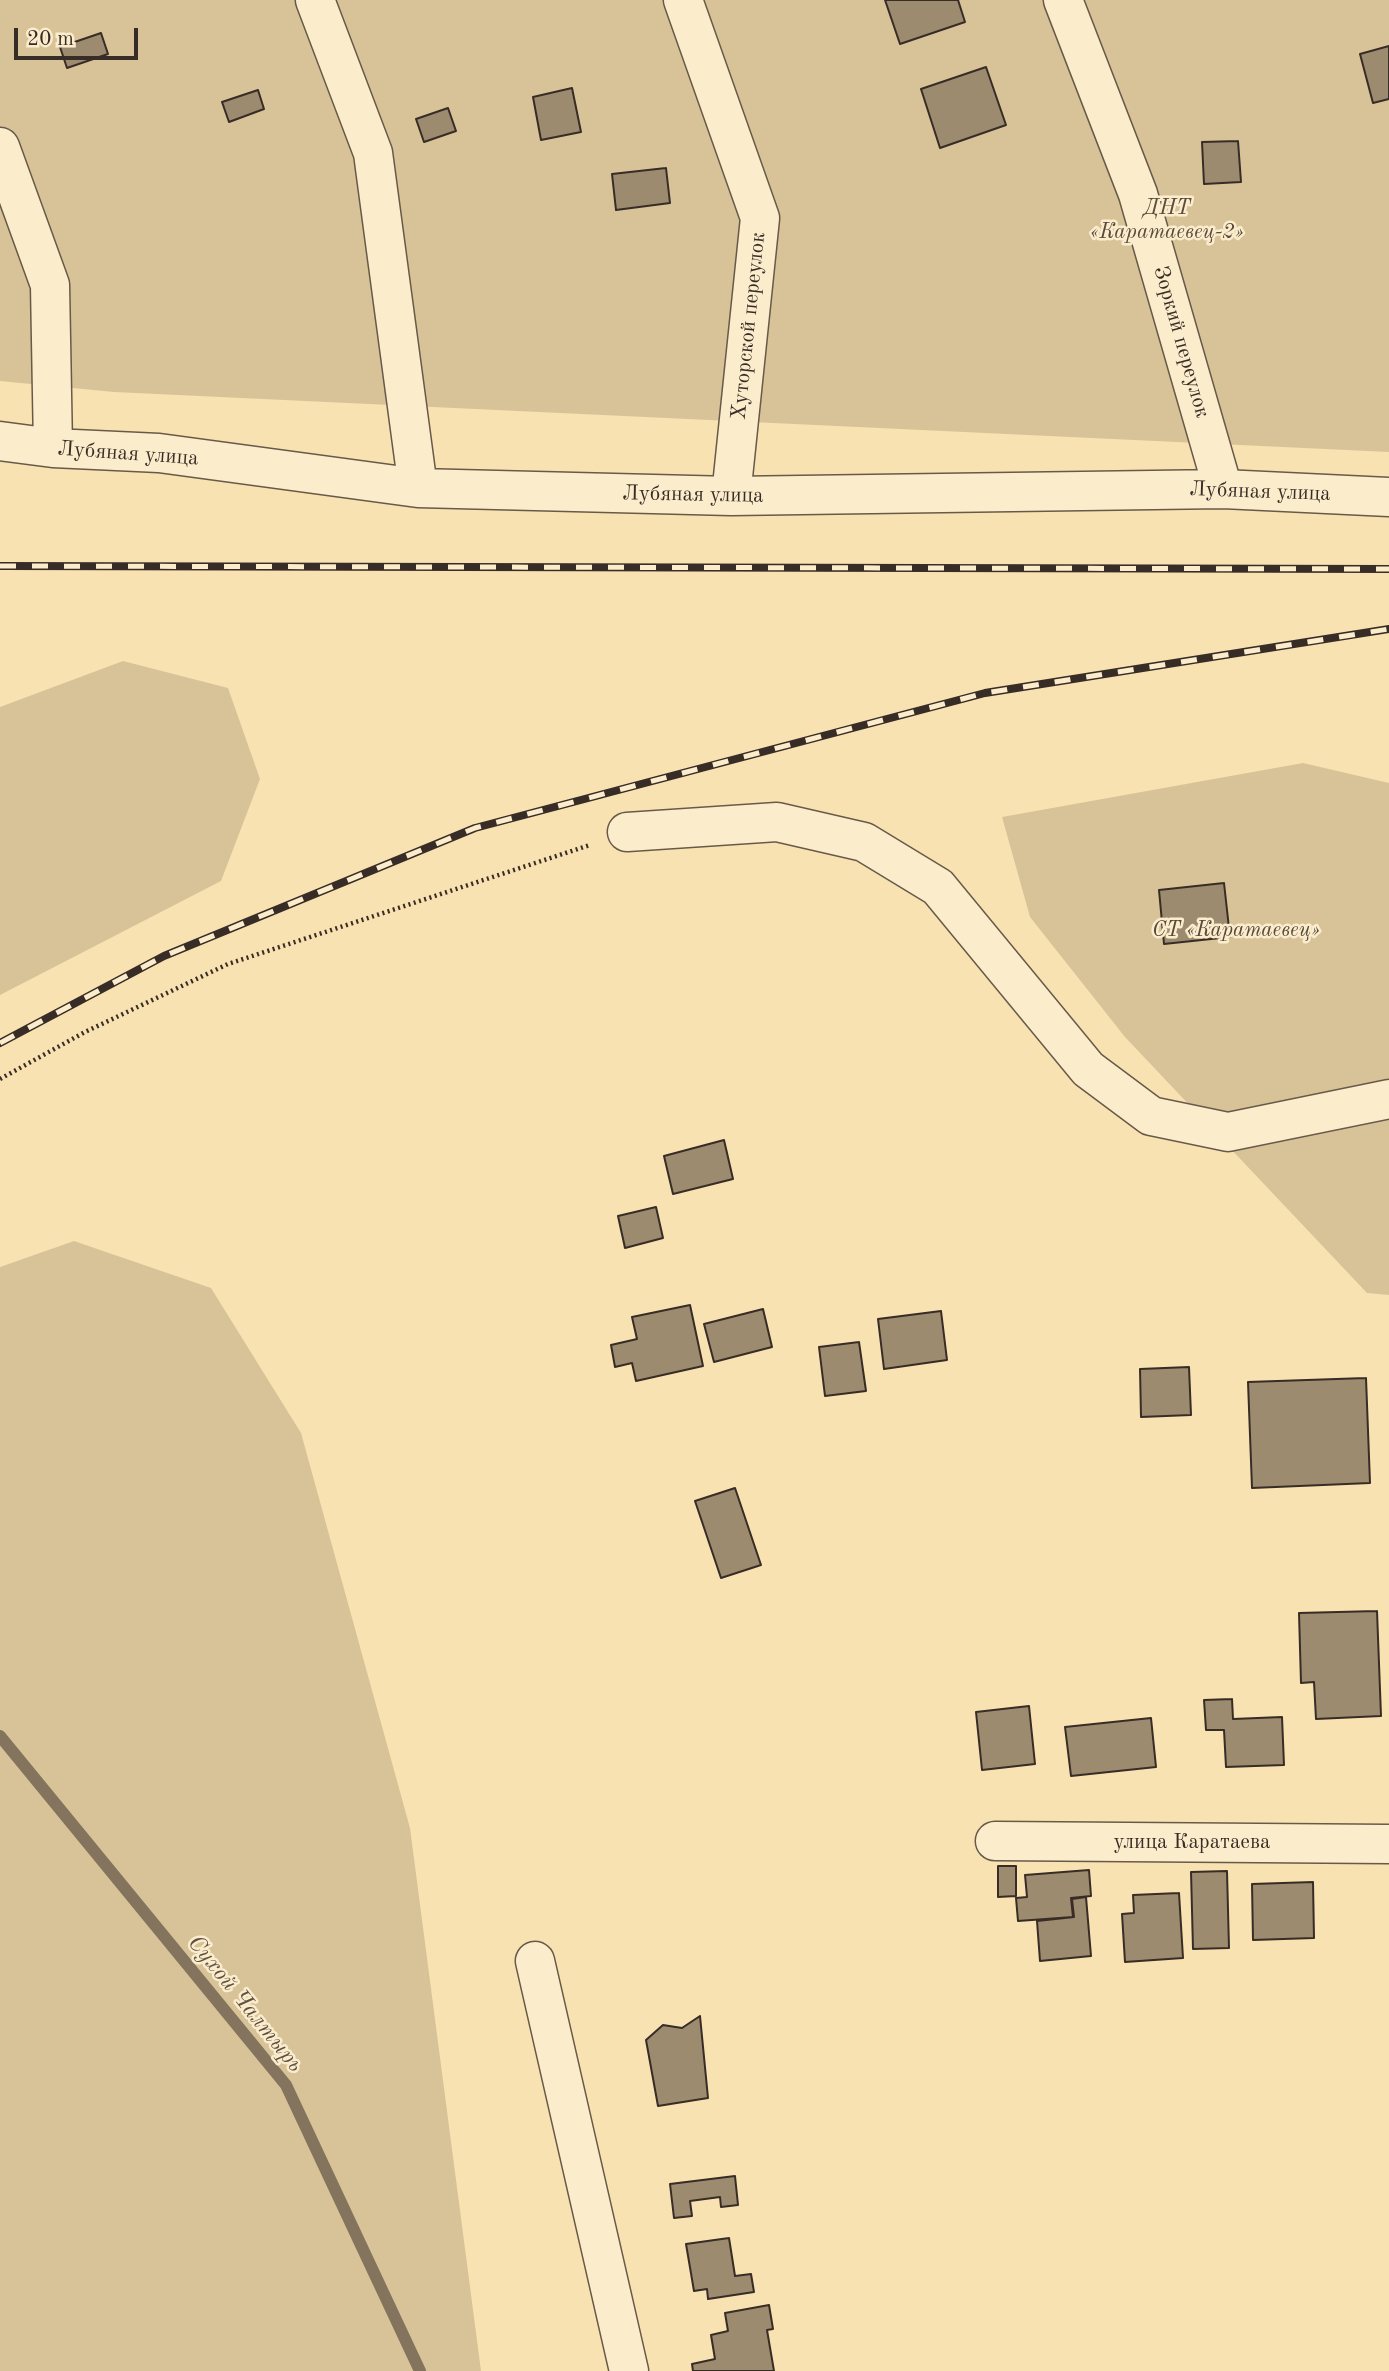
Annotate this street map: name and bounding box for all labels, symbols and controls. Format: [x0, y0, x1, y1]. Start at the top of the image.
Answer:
scale bar [18, 14, 142, 58]
text: 20 m [27, 29, 74, 50]
park label: ДНТ «Каратаевец-2» [1090, 195, 1244, 245]
street label: Хуторской переулок [727, 231, 771, 421]
street label: Зоркий переулок [1147, 263, 1215, 421]
street label: Лубяная улица [57, 437, 199, 471]
street label: Лубяная улица [1189, 477, 1331, 507]
street label: Лубяная улица [622, 481, 764, 509]
park label: СТ «Каратаевец» [1152, 917, 1320, 943]
street label: улица Каратаева [1114, 1829, 1270, 1855]
water label: Сухой Чалтырь [181, 1930, 309, 2078]

